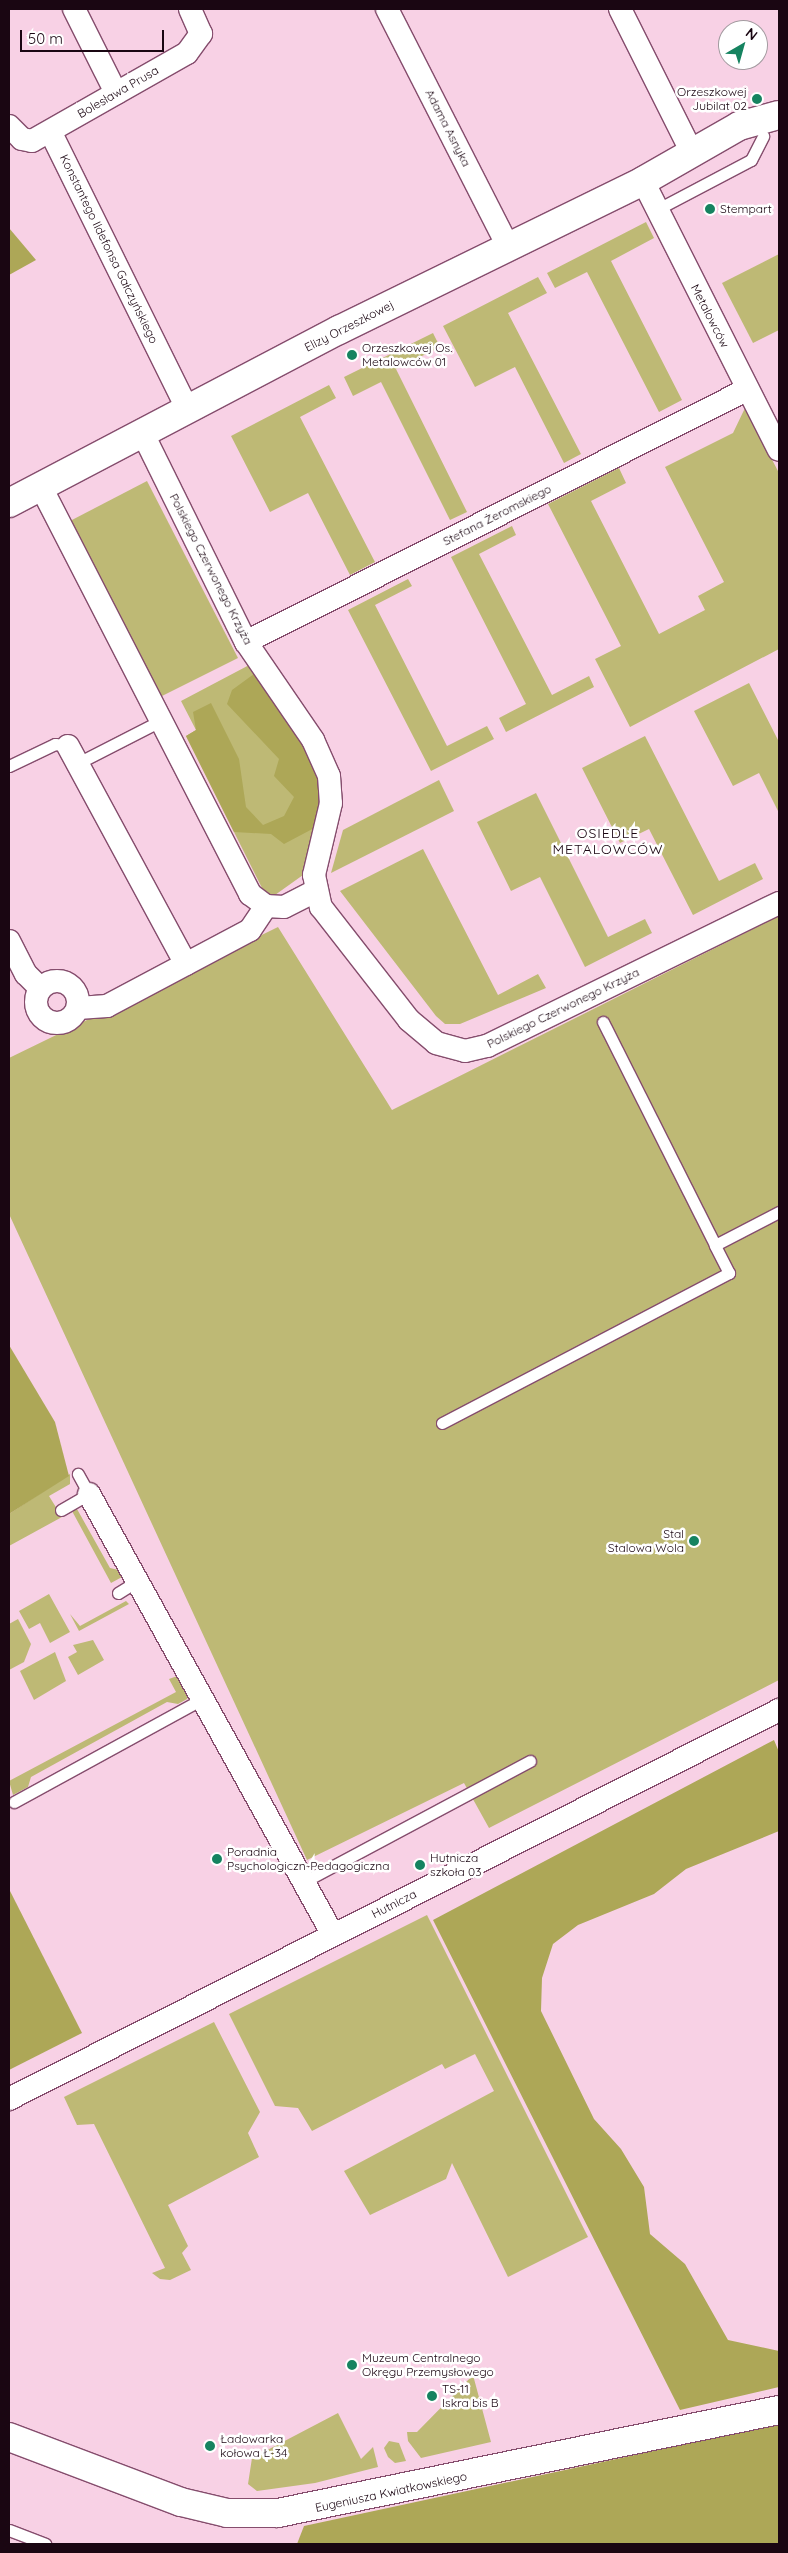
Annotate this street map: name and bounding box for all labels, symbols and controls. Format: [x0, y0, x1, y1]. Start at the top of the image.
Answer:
scale bar [22, 20, 166, 52]
north arrow [718, 20, 768, 70]
text: N [742, 24, 761, 44]
text: 50 m [28, 29, 63, 48]
street label: Bolesława Prusa [75, 63, 161, 121]
place label: Orzeszkowej Jubilat 02 [677, 85, 747, 113]
street label: Adama Asnyka [422, 87, 474, 169]
marker: Orzeszkowej Jubilat 02 [751, 93, 763, 105]
street label: Konstantego Ildefonsa Gałczyńskiego [57, 152, 161, 346]
place label: Stempart [720, 202, 772, 216]
marker: Stempart [704, 203, 716, 215]
street label: Metalowców [688, 282, 732, 350]
street label: Elizy Orzeszkowej [302, 297, 396, 355]
place label: Orzeszkowej Os. Metalowców 01 [362, 341, 452, 369]
marker: Orzeszkowej Os. Metalowców 01 [346, 349, 358, 361]
street label: Stefana Żeromskiego [440, 481, 554, 549]
street label: Polskiego Czerwonego Krzyża [167, 491, 255, 647]
district label: OSIEDLE METALOWCÓW [551, 825, 665, 858]
street label: Polskiego Czerwonego Krzyża [485, 965, 641, 1051]
place label: Stal Stalowa Wola [608, 1527, 684, 1555]
marker: Stal Stalowa Wola [688, 1535, 700, 1547]
place label: Poradnia Psychologiczn-Pedagogiczna [227, 1845, 389, 1873]
place label: Hutnicza szkoła 03 [430, 1851, 482, 1879]
marker: Poradnia Psychologiczn-Pedagogiczna [211, 1853, 223, 1865]
marker: Hutnicza szkoła 03 [414, 1859, 426, 1871]
street label: Hutnicza [369, 1887, 419, 1921]
place label: Muzeum Centralnego Okręgu Przemysłowego [362, 2351, 494, 2379]
marker: Muzeum Centralnego Okręgu Przemysłowego [346, 2359, 358, 2371]
place label: TS-11 Iskra bis B [442, 2382, 499, 2410]
marker: TS-11 Iskra bis B [426, 2390, 438, 2402]
place label: Ładowarka kołowa Ł-34 [220, 2432, 287, 2460]
marker: Ładowarka kołowa Ł-34 [204, 2440, 216, 2452]
street label: Eugeniusza Kwiatkowskiego [314, 2469, 468, 2515]

